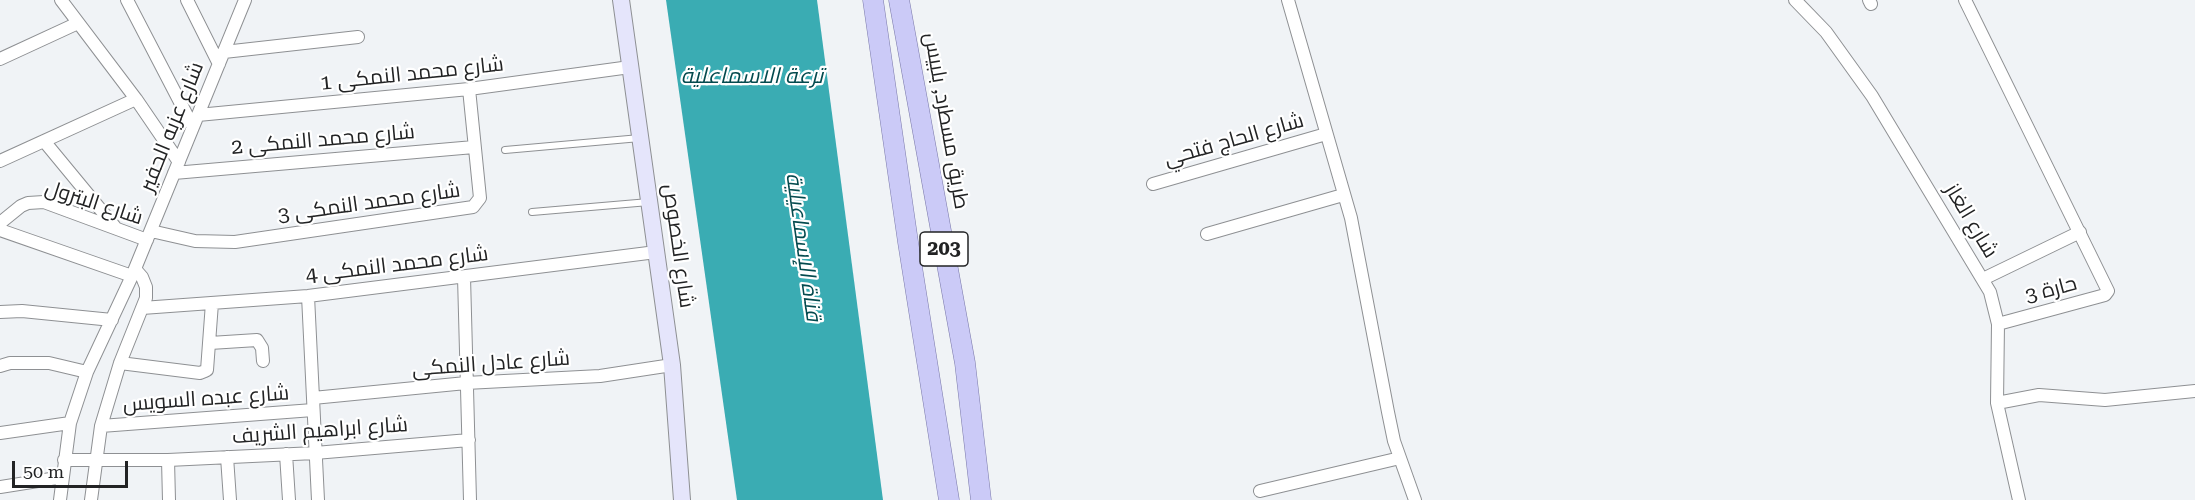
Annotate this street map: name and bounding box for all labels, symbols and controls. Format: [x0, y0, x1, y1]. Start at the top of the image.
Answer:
street label: طريق مسطرد, بلبيس [918, 31, 974, 211]
street label: شارع محمد النمكى 1 [319, 52, 505, 96]
street label: شارع عزبه الحفير [135, 58, 209, 196]
water label: ترعة الاسماعلية [681, 64, 823, 90]
street label: شارع الحاج فتحي [1161, 108, 1307, 172]
street label: شارع محمد النمكى 2 [230, 119, 416, 161]
water label: قناة الإسماعيلية [780, 171, 826, 323]
street label: شارع البترول [42, 175, 146, 231]
street label: شارع محمد النمكى 3 [276, 178, 462, 228]
street label: شارع الغاز [1939, 179, 2003, 263]
street label: شارع الخصوص [657, 182, 699, 310]
road number: 203 [920, 232, 968, 266]
street label: شارع محمد النمكى 4 [304, 241, 490, 289]
street label: حارة 3 [2022, 271, 2080, 309]
street label: شارع عادل النمكى [411, 346, 571, 382]
street label: شارع عبده السويس [122, 381, 290, 417]
street label: شارع ابراهيم الشريف [231, 412, 409, 450]
scale bar [15, 449, 130, 487]
text: 50 m [23, 461, 64, 482]

